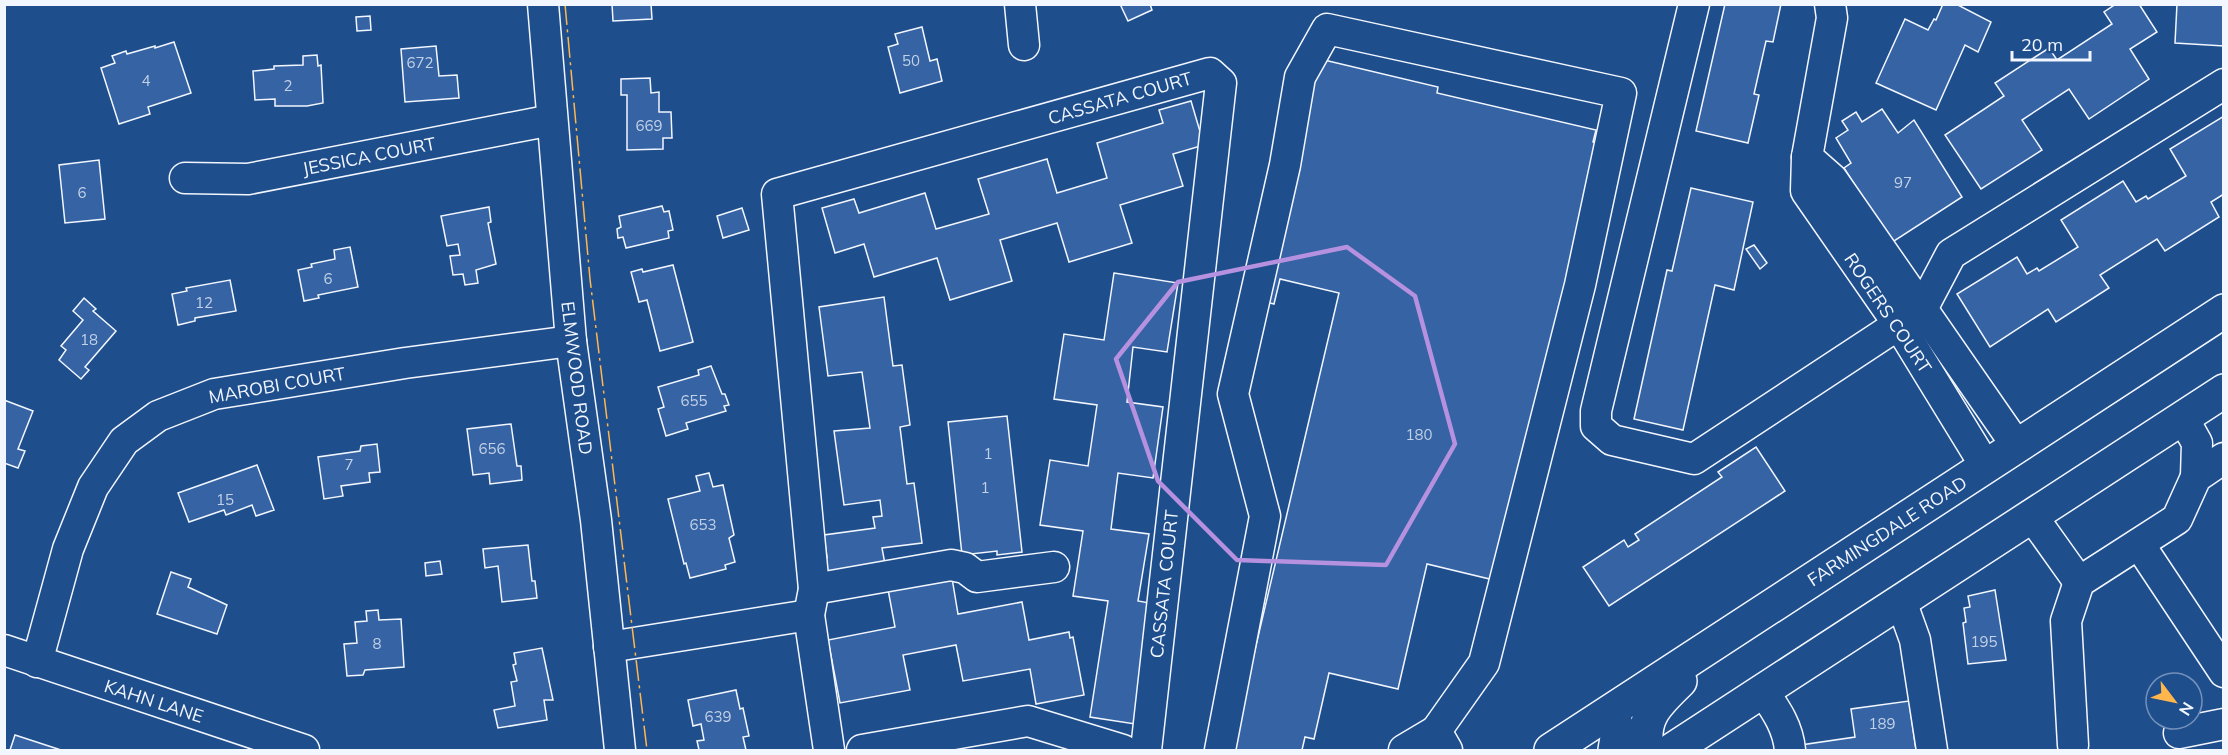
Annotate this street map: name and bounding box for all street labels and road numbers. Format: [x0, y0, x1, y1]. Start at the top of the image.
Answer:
street label: CASSATA COURT [1045, 66, 1195, 130]
street label: JESSICA COURT [300, 132, 438, 180]
street label: ROGERS COURT [1839, 248, 1937, 378]
street label: ELMWOOD ROAD [556, 300, 598, 456]
street label: MAROBI COURT [207, 362, 347, 408]
street label: FARMINGDALE ROAD [1803, 471, 1971, 591]
street label: CASSATA COURT [1145, 509, 1183, 659]
street label: KAHN LANE [102, 674, 206, 728]

